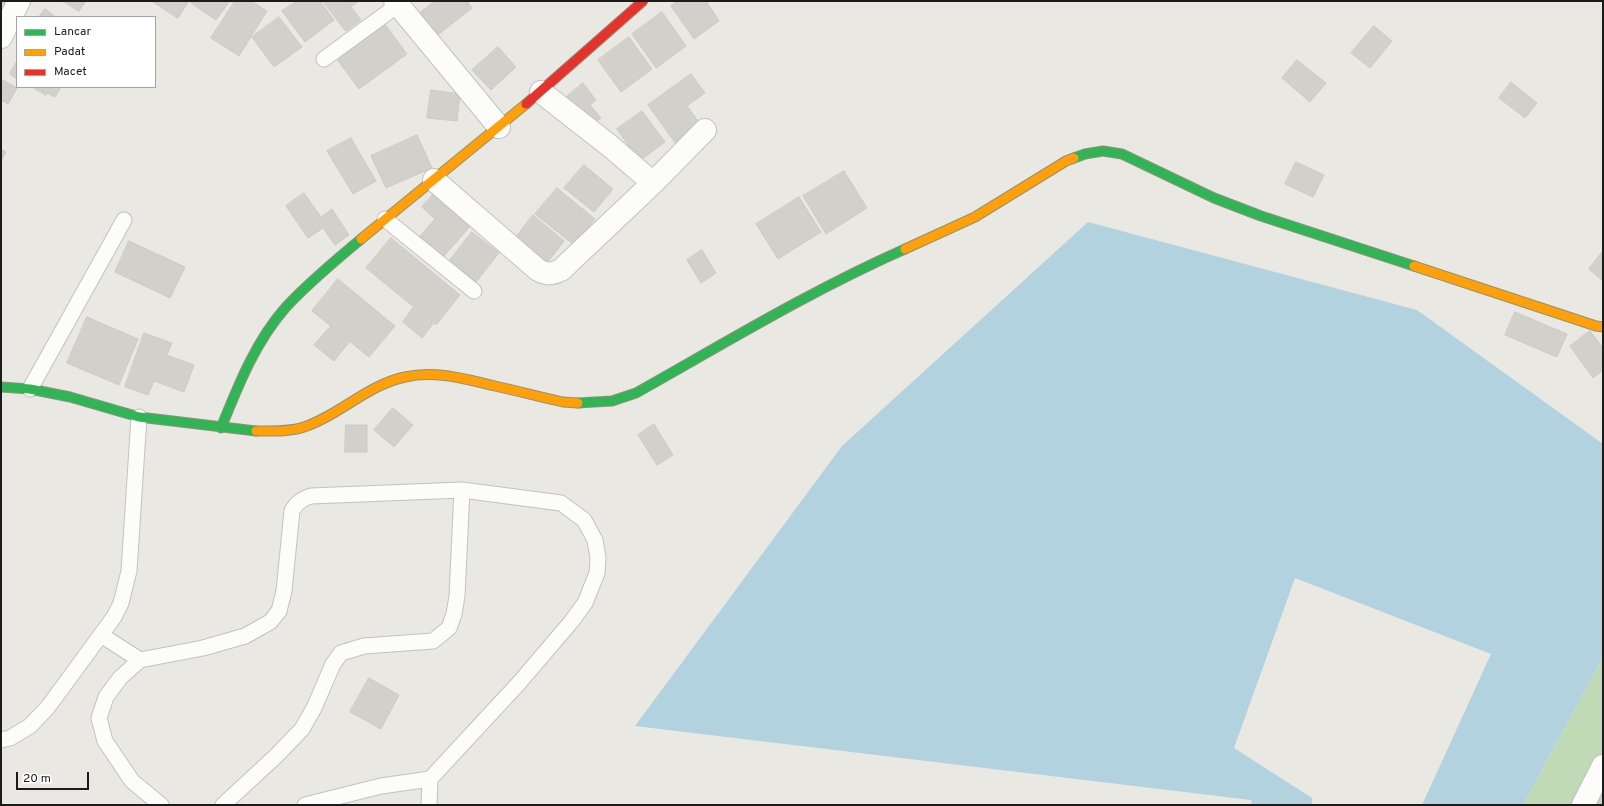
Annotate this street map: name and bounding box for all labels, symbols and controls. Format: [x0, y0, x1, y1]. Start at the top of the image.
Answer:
legend [16, 16, 156, 88]
text: Lancar [54, 24, 91, 40]
text: Padat [54, 44, 85, 60]
text: Macet [54, 64, 87, 80]
scale bar [18, 764, 91, 790]
text: 20 m [23, 771, 51, 787]

